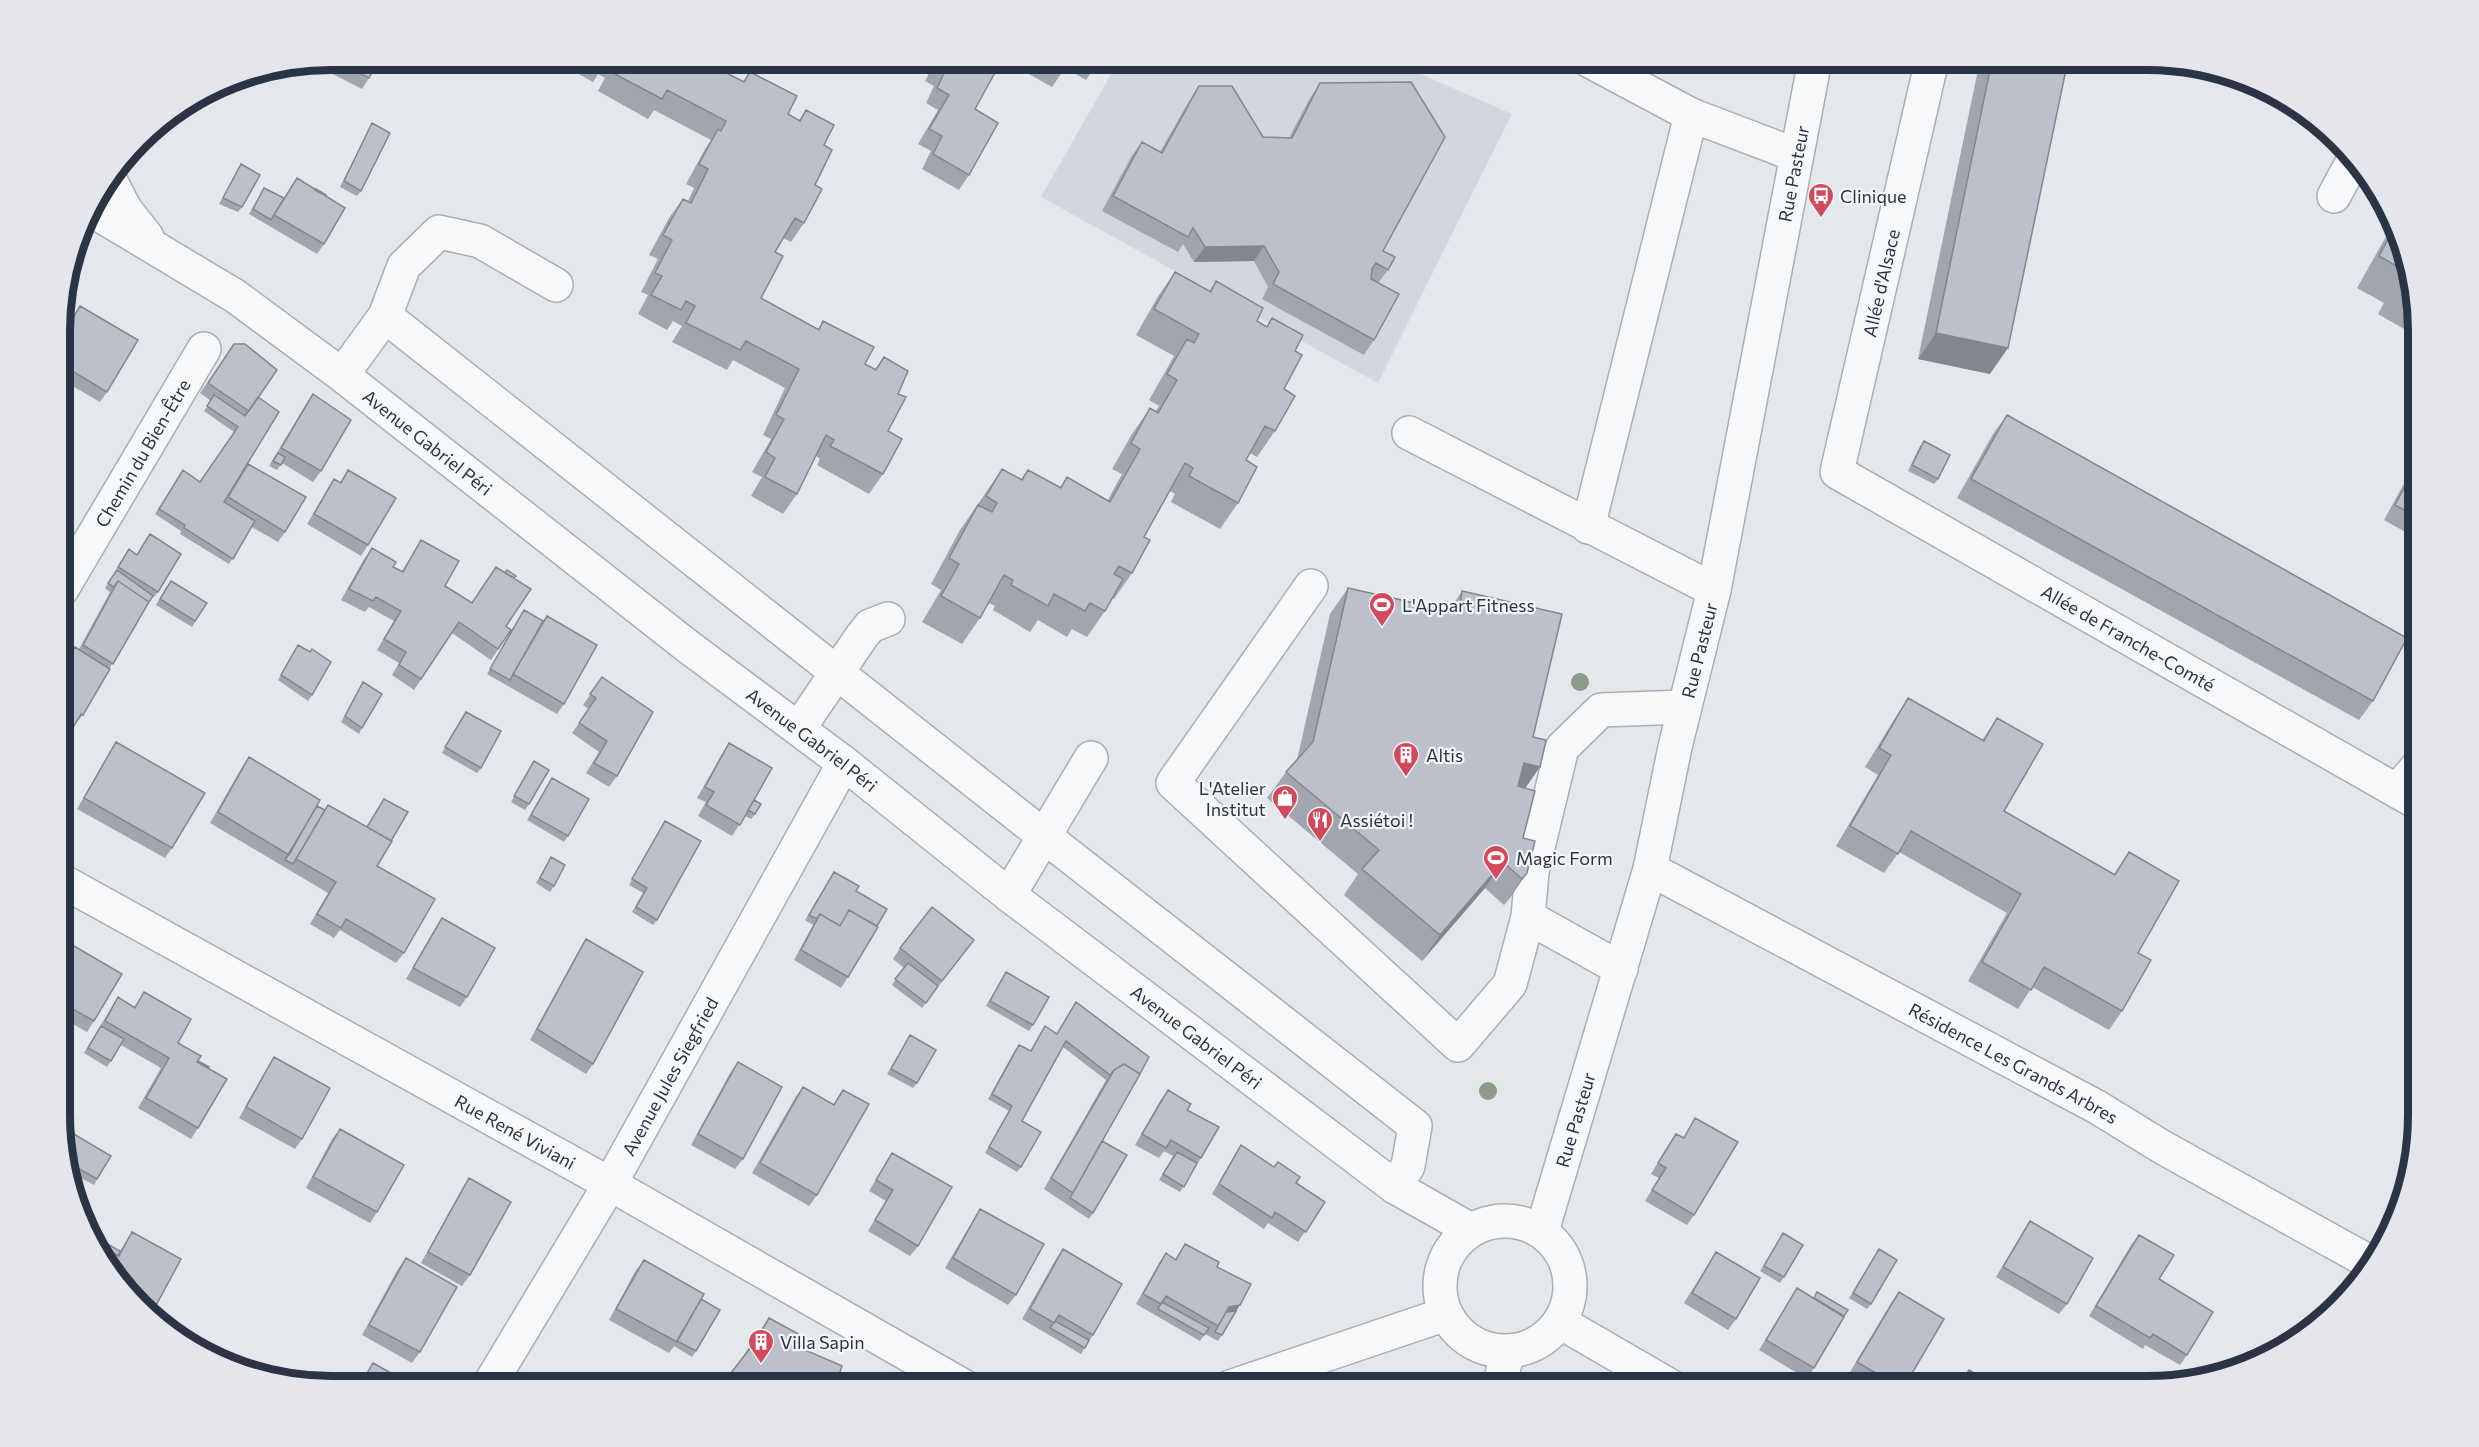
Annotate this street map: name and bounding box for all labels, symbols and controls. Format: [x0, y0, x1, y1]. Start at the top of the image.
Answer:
street label: Rue Pasteur [1773, 123, 1813, 224]
bus stop icon: Clinique [1806, 181, 1836, 219]
place label: Clinique [1840, 185, 1907, 207]
street label: Allée d'Alsace [1858, 227, 1904, 339]
street label: Chemin du Bien-Être [90, 375, 195, 531]
street label: Avenue Gabriel Péri [359, 385, 497, 500]
street label: Allée de Franche-Comté [2038, 580, 2219, 696]
sports icon: L'Appart Fitness [1367, 590, 1397, 628]
place label: L'Appart Fitness [1402, 594, 1535, 616]
street label: Rue Pasteur [1677, 600, 1722, 700]
street label: Avenue Gabriel Péri [742, 683, 882, 796]
building icon: Altis [1391, 740, 1421, 778]
place label: Altis [1426, 744, 1463, 766]
place label: L'Atelier Institut [1199, 777, 1266, 820]
shop icon: L'Atelier Institut [1270, 783, 1300, 821]
restaurant icon: Assiétoi ! [1305, 805, 1335, 843]
place label: Assiétoi ! [1340, 809, 1413, 831]
sports icon: Magic Form [1481, 843, 1511, 881]
place label: Magic Form [1516, 847, 1613, 869]
street label: Avenue Gabriel Péri [1127, 980, 1266, 1093]
street label: Avenue Jules Siegfried [617, 993, 723, 1159]
street label: Résidence Les Grands Arbres [1905, 998, 2122, 1128]
street label: Rue Pasteur [1551, 1070, 1600, 1170]
street label: Rue René Viviani [451, 1089, 580, 1174]
building icon: Villa Sapin [746, 1327, 776, 1365]
place label: Villa Sapin [780, 1331, 865, 1353]

